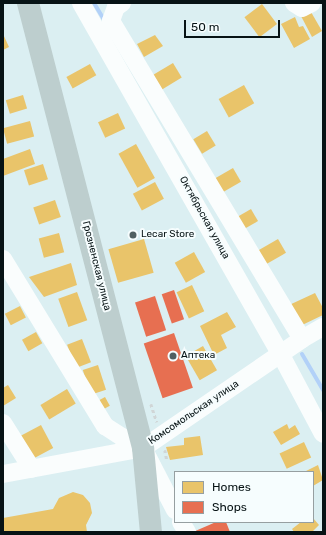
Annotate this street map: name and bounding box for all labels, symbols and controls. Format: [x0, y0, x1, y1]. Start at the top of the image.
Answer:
scale bar [186, 12, 282, 38]
text: 50 m [191, 20, 219, 34]
street label: Октябрьская улица [176, 175, 232, 261]
street label: Грозненская улица [79, 220, 113, 312]
place label: Lecar Store [141, 229, 195, 241]
marker: Lecar Store [128, 230, 138, 240]
place label: Аптека [181, 350, 215, 362]
marker: Аптека [168, 351, 178, 361]
street label: Комсомольская улица [147, 378, 241, 448]
legend [174, 471, 314, 523]
text: Homes [212, 480, 251, 494]
text: Shops [212, 500, 247, 514]

